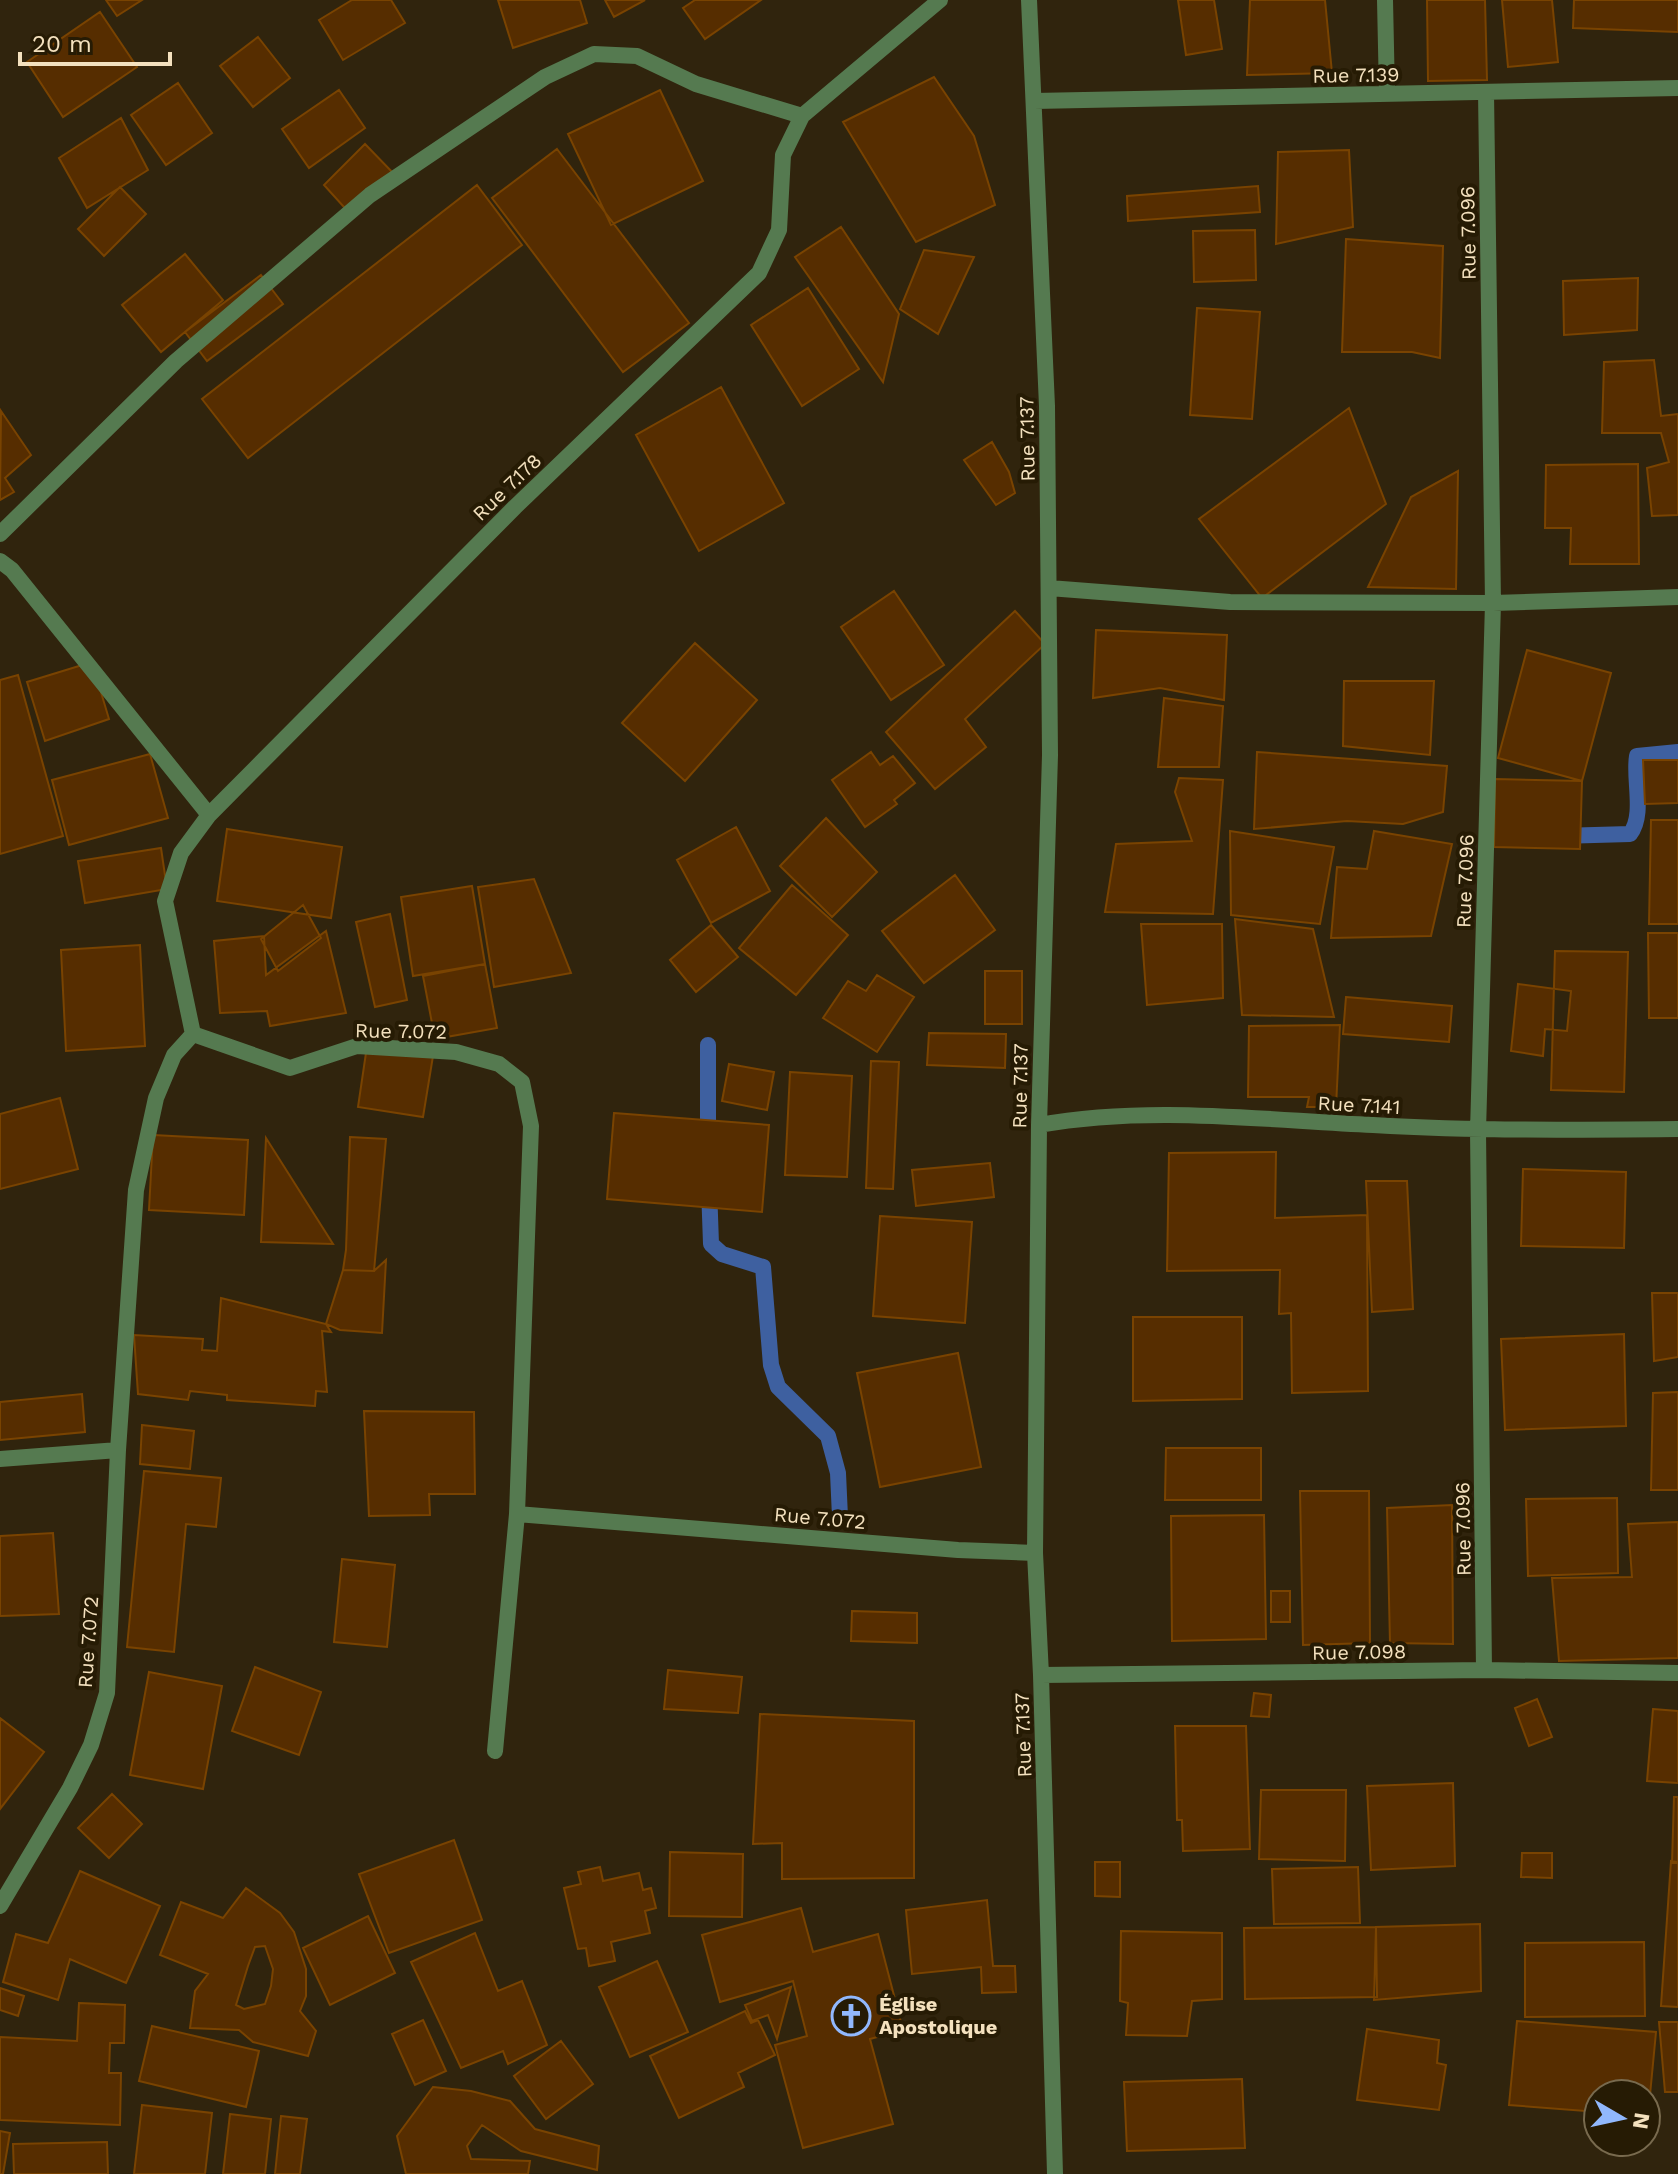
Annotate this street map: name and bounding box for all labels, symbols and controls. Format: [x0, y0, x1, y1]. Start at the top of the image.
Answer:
scale bar [20, 16, 170, 66]
text: 20 m [32, 30, 92, 58]
street label: Rue 7.139 [1312, 62, 1400, 88]
street label: Rue 7.096 [1455, 186, 1481, 280]
street label: Rue 7.137 [1014, 396, 1040, 482]
street label: Rue 7.178 [468, 448, 546, 526]
street label: Rue 7.096 [1451, 834, 1479, 928]
street label: Rue 7.072 [355, 1018, 447, 1044]
street label: Rue 7.137 [1007, 1043, 1033, 1129]
street label: Rue 7.141 [1317, 1091, 1401, 1119]
street label: Rue 7.096 [1450, 1482, 1476, 1576]
street label: Rue 7.072 [773, 1502, 867, 1534]
street label: Rue 7.072 [73, 1595, 103, 1689]
street label: Rue 7.098 [1312, 1639, 1406, 1665]
street label: Rue 7.137 [1010, 1692, 1036, 1778]
place label: Église Apostolique [879, 1992, 997, 2039]
church icon: Église Apostolique [830, 1995, 872, 2037]
north arrow [1582, 2078, 1662, 2158]
text: N [1628, 2111, 1655, 2131]

